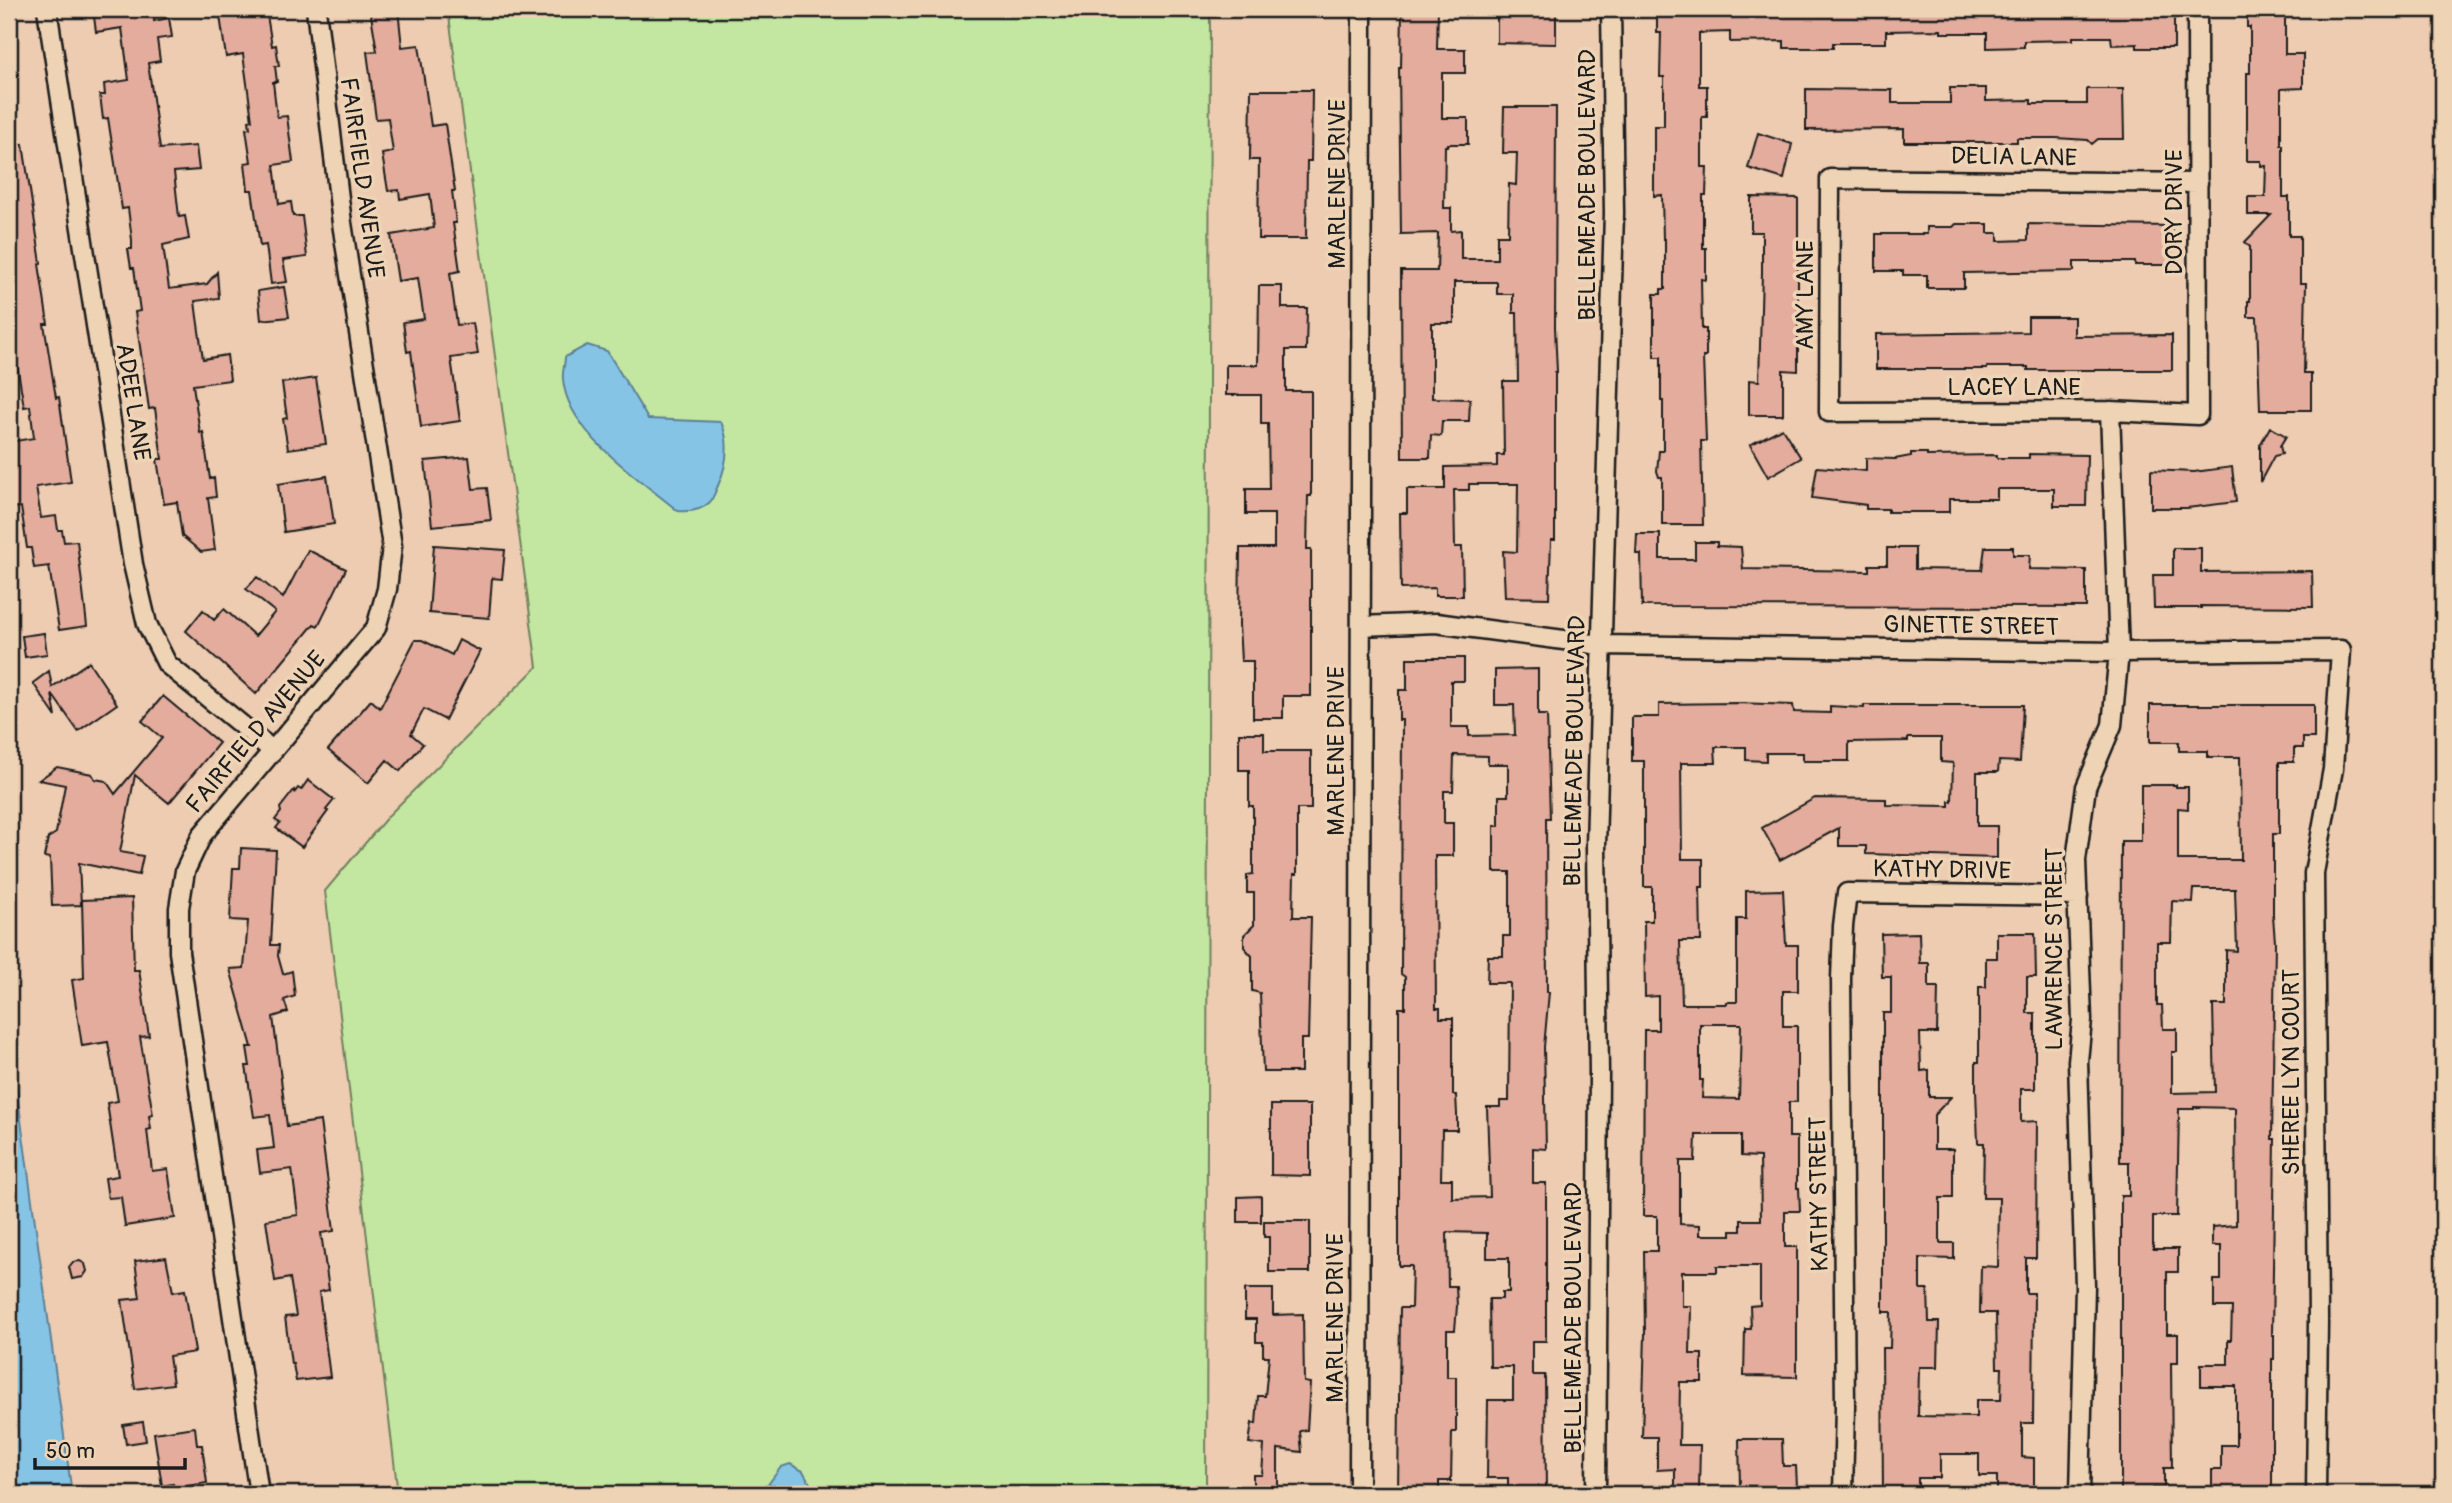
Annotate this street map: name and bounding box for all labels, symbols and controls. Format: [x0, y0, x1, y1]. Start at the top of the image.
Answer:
street label: BELLEMEADE BOULEVARD [1573, 49, 1602, 321]
street label: FAIRFIELD AVENUE [334, 76, 390, 280]
street label: MARLENE DRIVE [1323, 99, 1352, 269]
street label: DELIA LANE [1951, 141, 2077, 173]
street label: DORY DRIVE [2160, 149, 2189, 275]
street label: AMY LANE [1791, 240, 1820, 350]
street label: ADEE LANE [109, 341, 157, 463]
street label: LACEY LANE [1947, 373, 2081, 402]
street label: GINETTE STREET [1883, 610, 2059, 642]
street label: BELLEMEADE BOULEVARD [1558, 615, 1592, 887]
street label: FAIRFIELD AVENUE [180, 645, 332, 819]
street label: MARLENE DRIVE [1322, 666, 1351, 836]
street label: LAWRENCE STREET [2040, 847, 2069, 1051]
street label: KATHY DRIVE [1873, 854, 2011, 886]
street label: SHEREE LYN COURT [2277, 969, 2306, 1175]
street label: KATHY STREET [1803, 1116, 1835, 1272]
street label: BELLEMEADE BOULEVARD [1559, 1182, 1588, 1454]
street label: MARLENE DRIVE [1321, 1233, 1350, 1403]
scale bar [35, 1426, 186, 1470]
text: 50 m [46, 1438, 95, 1465]

